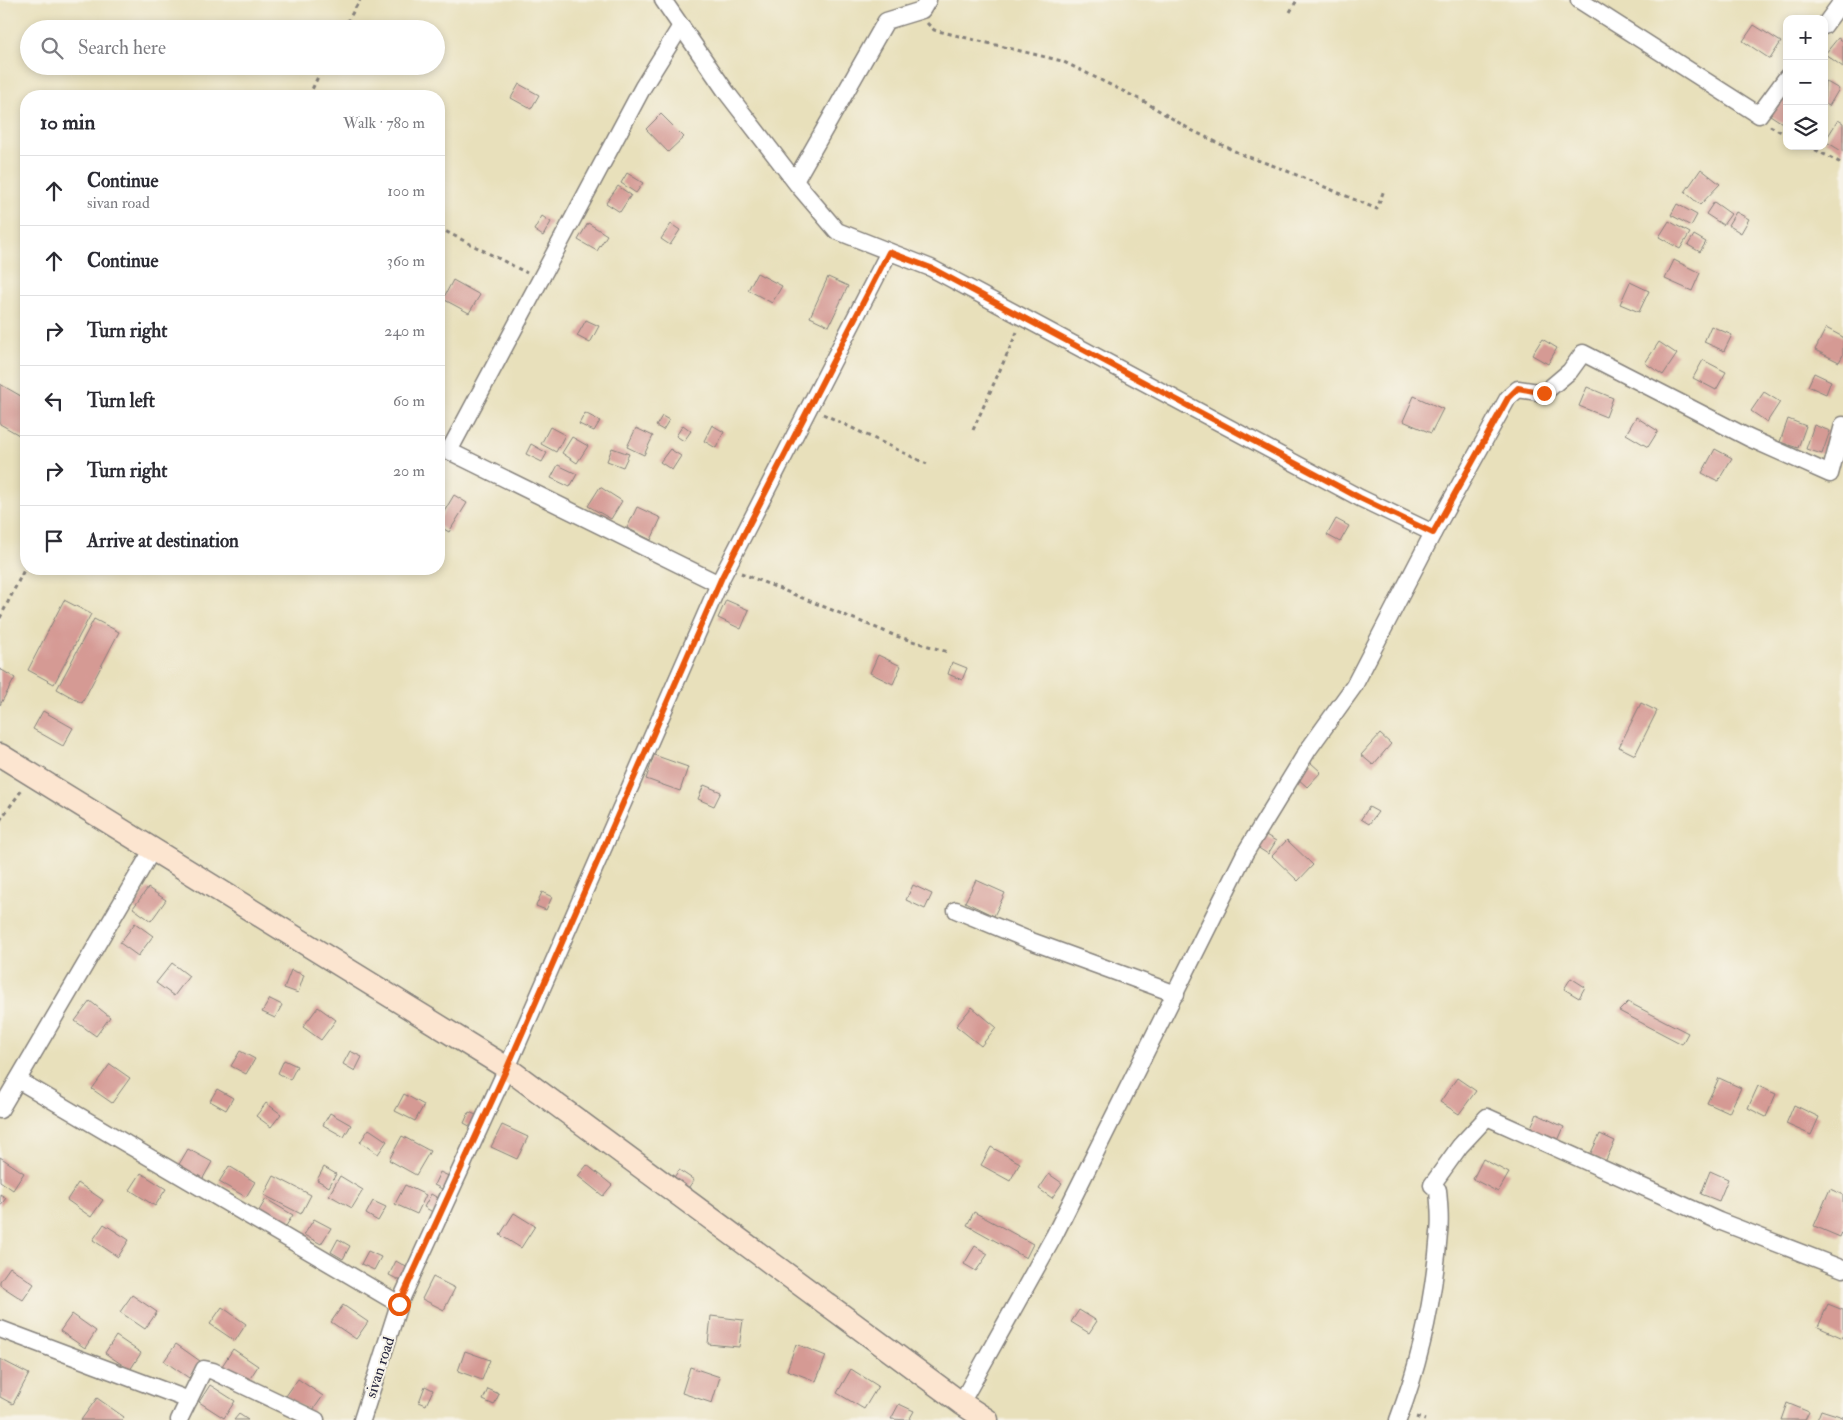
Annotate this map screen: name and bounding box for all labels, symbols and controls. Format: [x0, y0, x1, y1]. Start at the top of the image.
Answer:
map controls [1783, 15, 1828, 150]
button: + [1783, 15, 1828, 60]
search box [20, 20, 445, 75]
icon: search [38, 34, 66, 62]
text: Search here [78, 36, 166, 60]
button: − [1783, 60, 1828, 105]
button: layers [1783, 105, 1828, 150]
text: 10 min [40, 109, 95, 136]
text: Walk · 780 m [343, 113, 425, 133]
text: Continue [87, 169, 158, 193]
icon: ahead [40, 177, 68, 205]
text: 100 m [387, 181, 425, 201]
text: sivan road [87, 193, 150, 213]
icon: ahead [40, 247, 68, 275]
text: Continue [87, 249, 158, 273]
text: 360 m [387, 251, 425, 271]
icon: right [40, 317, 68, 345]
text: Turn right [87, 319, 167, 343]
text: 240 m [384, 321, 425, 341]
route end [1533, 382, 1556, 405]
icon: left [40, 387, 68, 415]
text: Turn left [87, 389, 155, 413]
text: 60 m [393, 391, 425, 411]
icon: right [40, 457, 68, 485]
text: Turn right [87, 459, 167, 483]
text: 20 m [393, 461, 425, 481]
icon: arrive [40, 527, 68, 555]
text: Arrive at destination [87, 529, 239, 553]
route start [388, 1293, 411, 1316]
street label: sivan road [361, 1334, 399, 1400]

